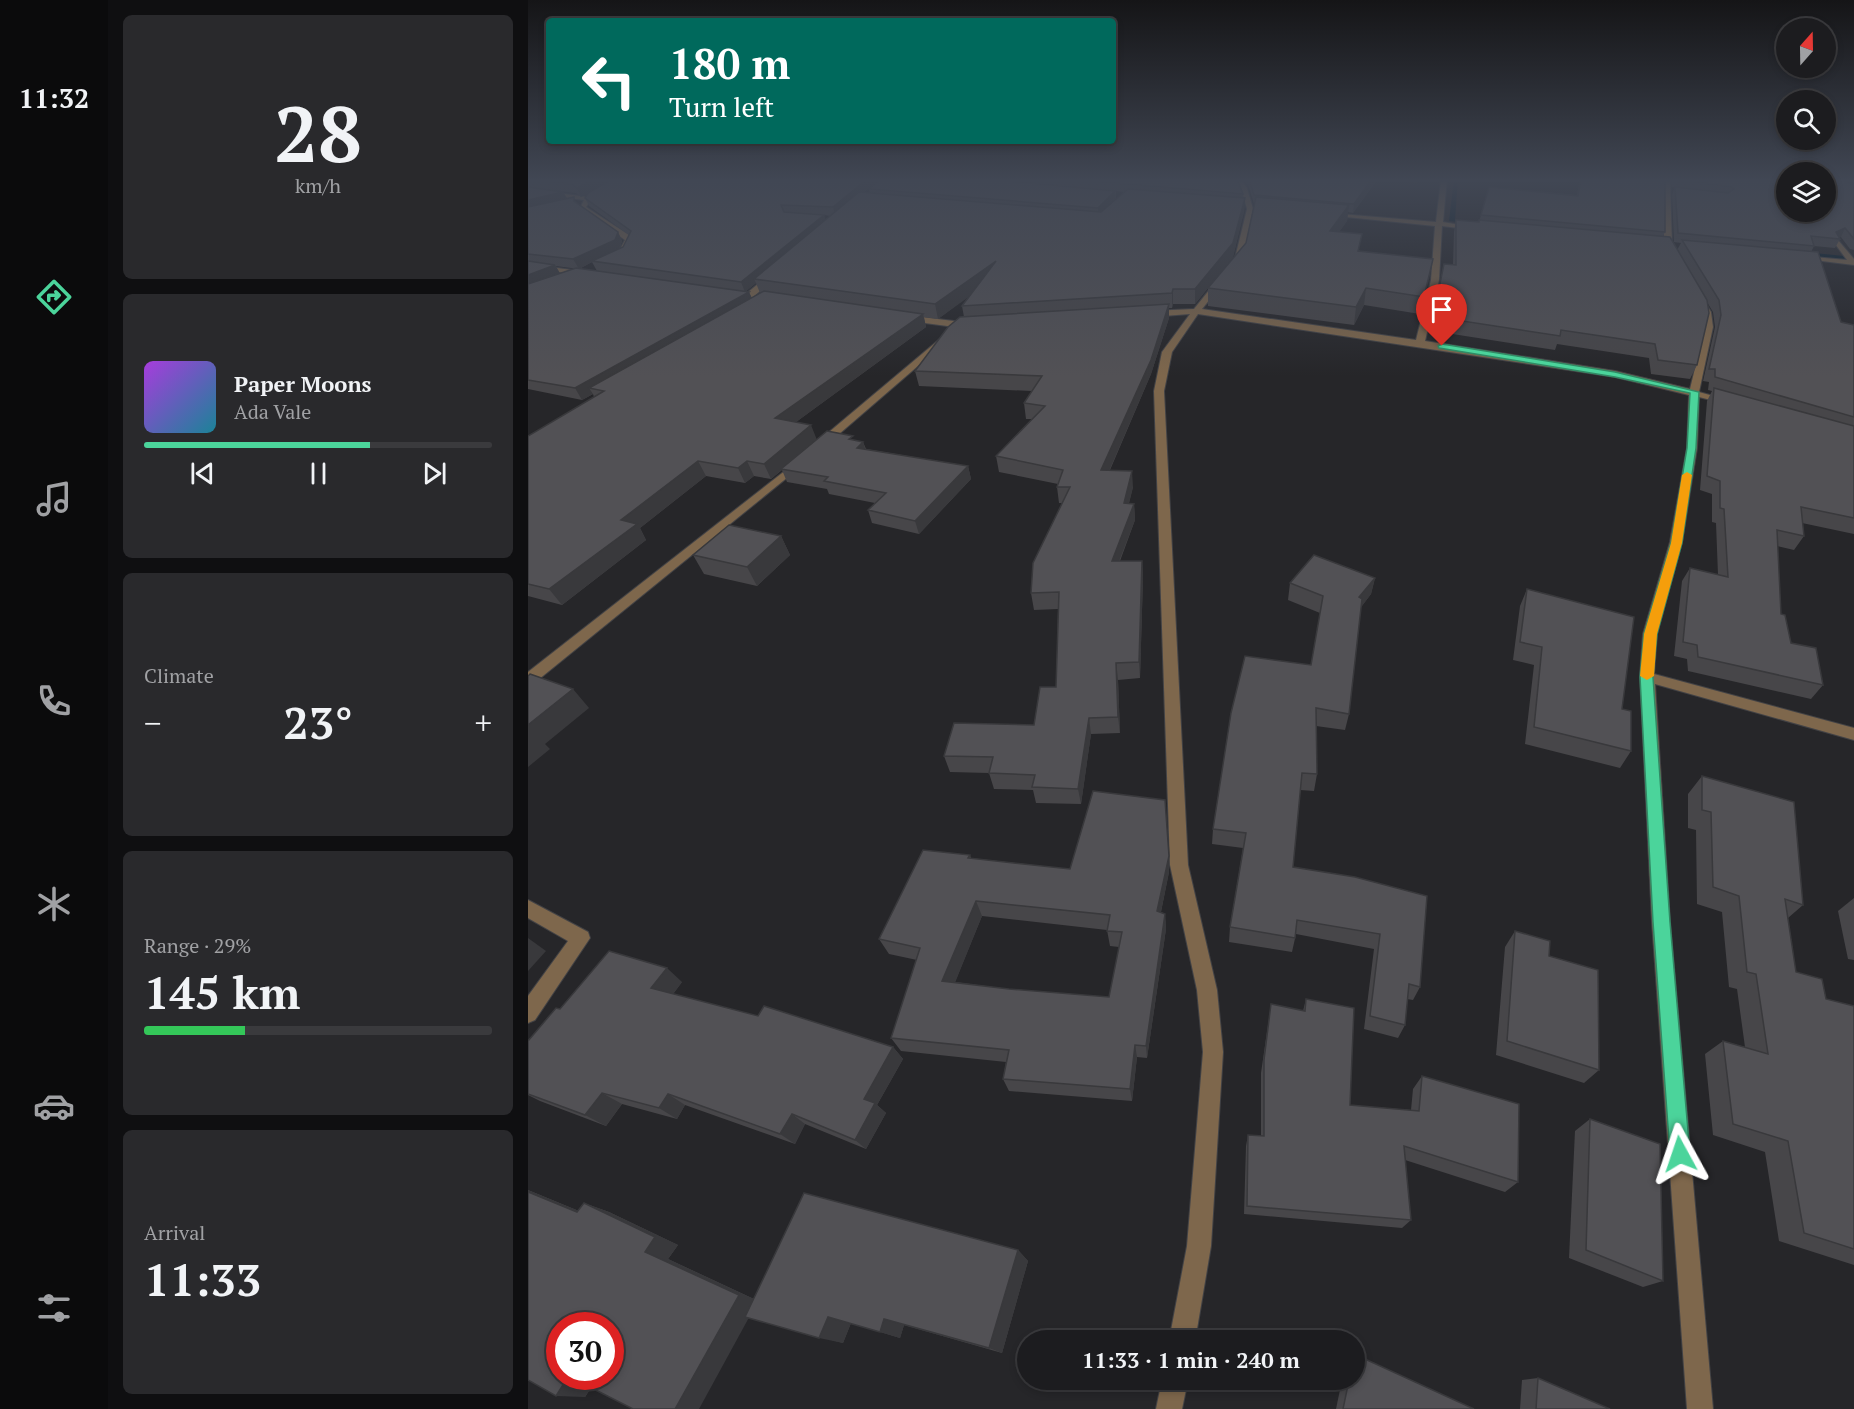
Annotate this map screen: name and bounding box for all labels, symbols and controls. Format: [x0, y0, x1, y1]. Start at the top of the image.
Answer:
north arrow [1776, 18, 1836, 78]
map controls [1776, 18, 1836, 222]
text: 180 m [669, 35, 790, 91]
icon: left [570, 42, 648, 120]
text: 11:32 [19, 80, 89, 116]
text: 28 [274, 81, 362, 184]
text: Turn left [669, 89, 774, 125]
button: search [1776, 90, 1836, 150]
button: layers [1776, 162, 1836, 222]
text: km/h [295, 172, 341, 199]
icon: directions [33, 276, 75, 318]
pin [1416, 284, 1467, 346]
icon: arrive [1425, 293, 1458, 326]
text: Paper Moons [234, 369, 372, 398]
text: Ada Vale [234, 398, 311, 425]
icon: previous [186, 457, 219, 490]
icon: pause [302, 457, 335, 490]
icon: next [418, 457, 451, 490]
icon: music [33, 478, 75, 520]
text: Climate [144, 662, 214, 689]
icon: phone [33, 680, 75, 722]
text: 23° [283, 692, 353, 752]
text: − [144, 701, 162, 744]
text: + [474, 701, 492, 744]
icon: climate [33, 883, 75, 925]
text: Range · 29% [144, 932, 251, 959]
text: 145 km [144, 962, 300, 1022]
icon: car [33, 1085, 75, 1127]
position arrow [1648, 1122, 1712, 1186]
text: Arrival [144, 1219, 205, 1246]
text: 11:33 [144, 1249, 261, 1309]
icon: filters [33, 1287, 75, 1329]
speed limit sign: 30 [546, 1312, 624, 1390]
text: 11:33 · 1 min · 240 m [1082, 1345, 1300, 1374]

